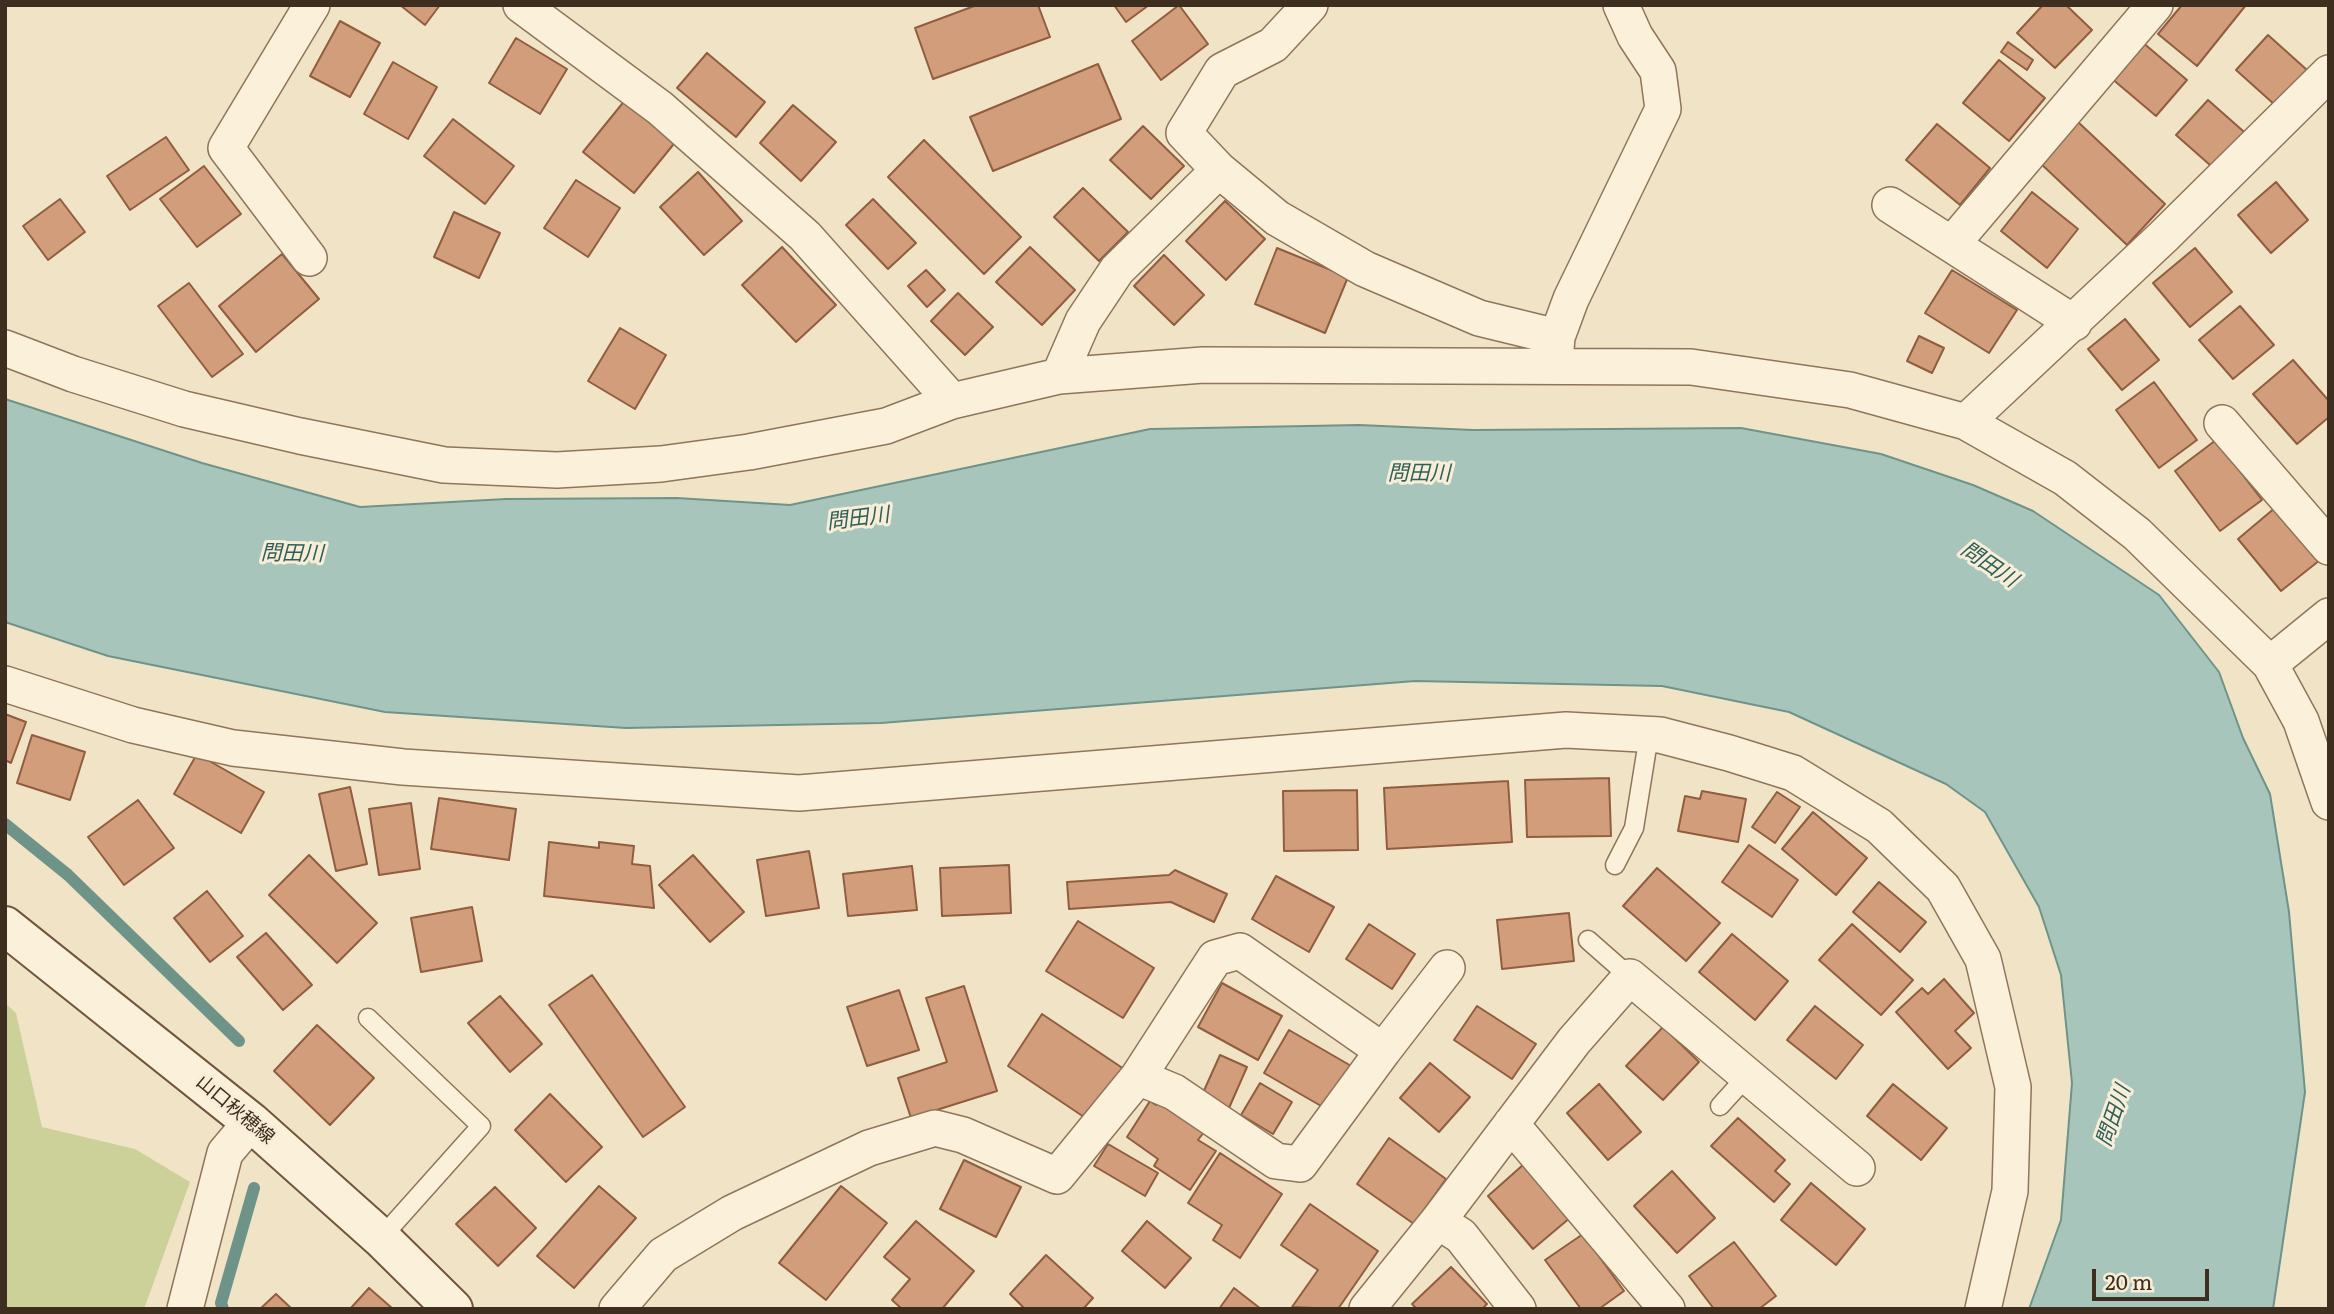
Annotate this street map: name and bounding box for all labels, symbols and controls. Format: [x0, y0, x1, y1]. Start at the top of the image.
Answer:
water label: 問田川 [1388, 461, 1450, 487]
water label: 問田川 [825, 503, 891, 535]
water label: 問田川 [1956, 537, 2022, 593]
water label: 問田川 [260, 541, 324, 567]
street label: 山口秋穂線 [191, 1071, 279, 1149]
water label: 問田川 [2092, 1082, 2136, 1150]
scale bar [2096, 1254, 2213, 1298]
text: 20 m [2105, 1265, 2152, 1296]

